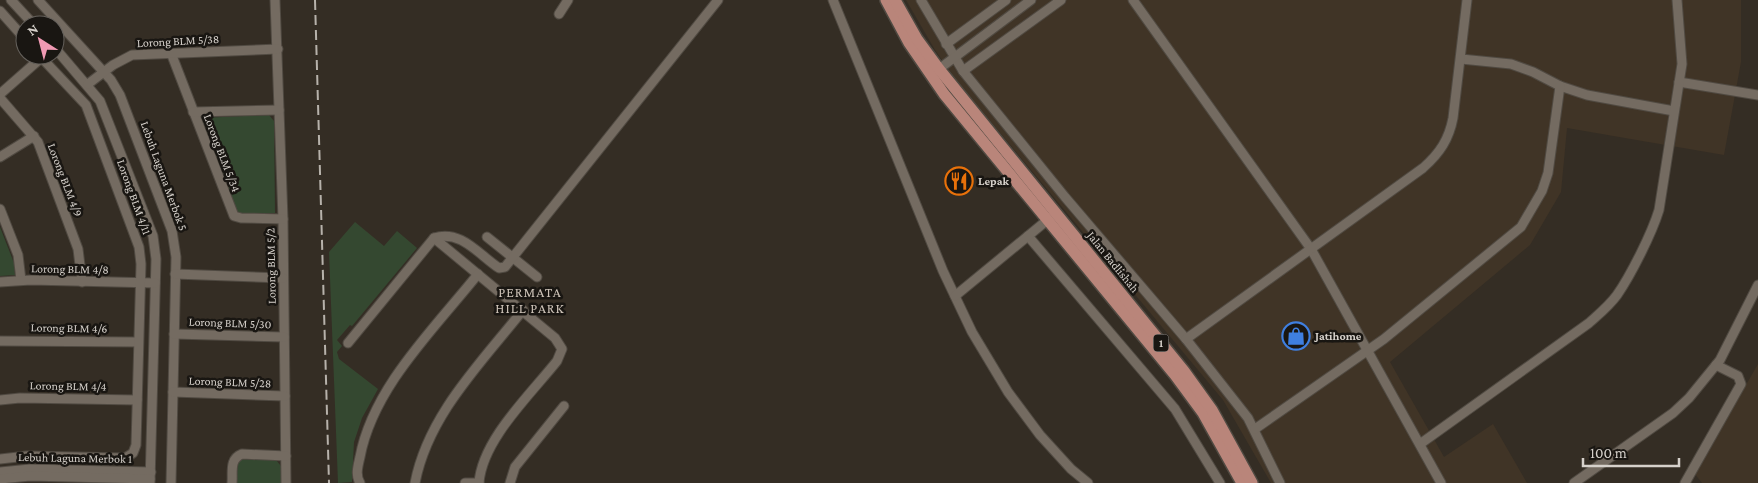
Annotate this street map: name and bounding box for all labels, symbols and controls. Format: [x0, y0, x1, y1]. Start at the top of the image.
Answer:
north arrow [15, 15, 65, 65]
text: N [24, 20, 41, 39]
street label: Lorong BLM 5/38 [136, 32, 220, 50]
street label: Lorong BLM 5/34 [201, 112, 243, 194]
street label: Lebuh Laguna Merbok 5 [138, 119, 190, 233]
street label: Lorong BLM 4/9 [45, 141, 85, 219]
street label: Lorong BLM 4/11 [114, 158, 154, 236]
restaurant icon: Lepak [944, 166, 974, 196]
place label: Lepak [978, 174, 1009, 188]
street label: Lorong BLM 5/2 [263, 227, 279, 304]
street label: Jalan Badlishah [1084, 228, 1142, 296]
street label: Lorong BLM 4/8 [31, 261, 109, 277]
district label: PERMATA HILL PARK [495, 284, 565, 316]
street label: Lorong BLM 5/30 [188, 315, 272, 331]
street label: Lorong BLM 4/6 [30, 320, 108, 336]
shop icon: Jatihome [1281, 321, 1311, 351]
place label: Jatihome [1313, 329, 1362, 343]
road number: 1 [1154, 334, 1168, 352]
street label: Lorong BLM 5/28 [188, 374, 272, 390]
street label: Lorong BLM 4/4 [29, 378, 107, 394]
scale bar [1583, 436, 1679, 468]
text: 100 m [1590, 445, 1627, 461]
street label: Lebuh Laguna Merbok 1 [18, 450, 132, 466]

